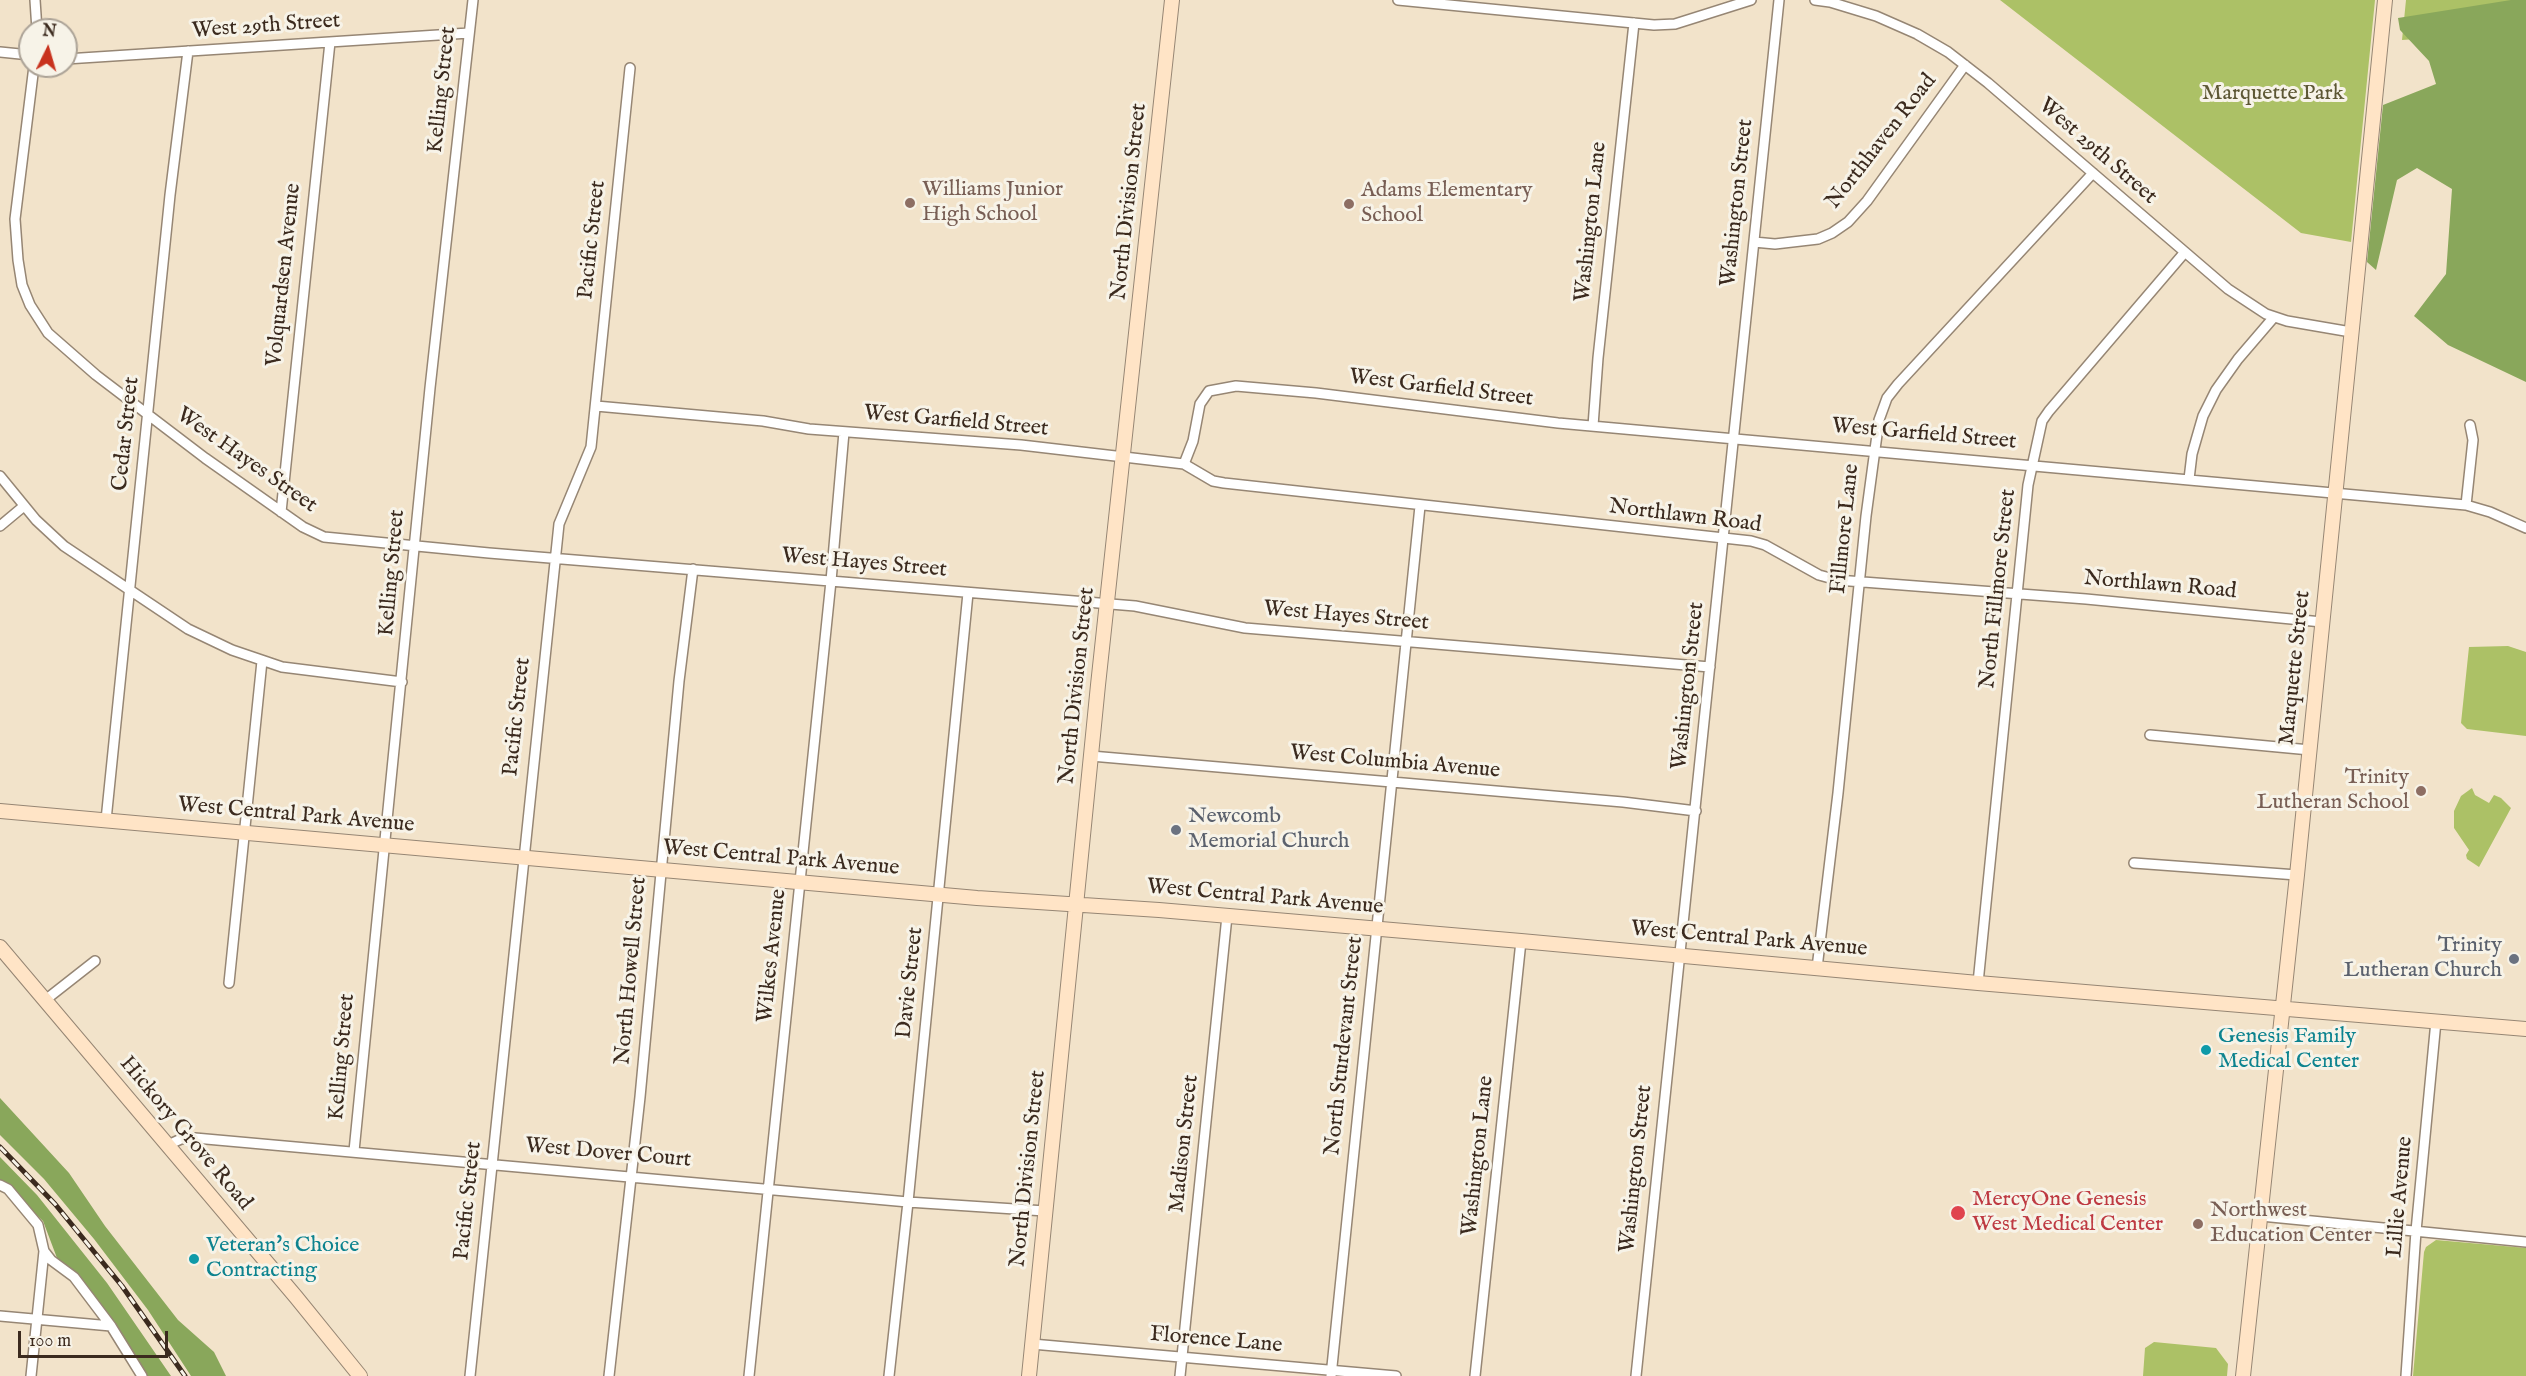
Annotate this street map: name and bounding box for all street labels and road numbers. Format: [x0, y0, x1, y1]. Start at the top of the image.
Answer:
street label: West 29th Street [191, 9, 341, 45]
street label: Kelling Street [423, 25, 463, 155]
street label: Northhaven Road [1821, 69, 1943, 215]
street label: West 29th Street [2032, 93, 2162, 211]
street label: North Division Street [1107, 102, 1153, 302]
street label: Washington Street [1716, 118, 1760, 288]
street label: Washington Lane [1570, 141, 1614, 303]
street label: Pacific Street [574, 179, 612, 301]
street label: Volquardsen Avenue [262, 182, 308, 368]
street label: West Garfield Street [1347, 365, 1535, 413]
street label: Cedar Street [108, 376, 146, 492]
street label: West Garfield Street [863, 401, 1049, 443]
street label: West Hayes Street [170, 403, 322, 519]
street label: West Garfield Street [1831, 414, 2017, 456]
street label: Fillmore Lane [1826, 463, 1866, 595]
street label: North Fillmore Street [1975, 488, 2023, 690]
street label: Northlawn Road [1607, 495, 1763, 539]
street label: Kelling Street [374, 509, 412, 637]
street label: West Hayes Street [780, 544, 948, 584]
street label: Northlawn Road [2082, 566, 2238, 606]
street label: North Division Street [1055, 586, 1101, 786]
street label: Marquette Street [2275, 589, 2317, 747]
street label: West Hayes Street [1262, 597, 1430, 637]
street label: Washington Street [1667, 601, 1711, 771]
street label: Pacific Street [499, 656, 537, 778]
street label: West Columbia Avenue [1289, 741, 1501, 785]
street label: West Central Park Avenue [177, 793, 415, 839]
street label: West Central Park Avenue [662, 836, 900, 882]
street label: West Central Park Avenue [1146, 875, 1384, 921]
street label: North Howell Street [611, 876, 653, 1066]
street label: Wilkes Avenue [753, 888, 793, 1024]
street label: West Central Park Avenue [1630, 917, 1868, 963]
street label: Davie Street [892, 926, 930, 1040]
street label: North Sturdevant Street [1320, 935, 1370, 1157]
street label: Kelling Street [324, 993, 362, 1121]
street label: Hickory Grove Road [113, 1052, 257, 1216]
street label: North Division Street [1006, 1069, 1052, 1269]
street label: Madison Street [1165, 1074, 1205, 1214]
street label: Washington Lane [1457, 1075, 1501, 1237]
street label: Washington Street [1615, 1084, 1659, 1254]
street label: West Dover Court [524, 1134, 692, 1174]
street label: Lillie Avenue [2383, 1135, 2419, 1259]
street label: Pacific Street [450, 1140, 488, 1262]
street label: Florence Lane [1149, 1322, 1283, 1360]

